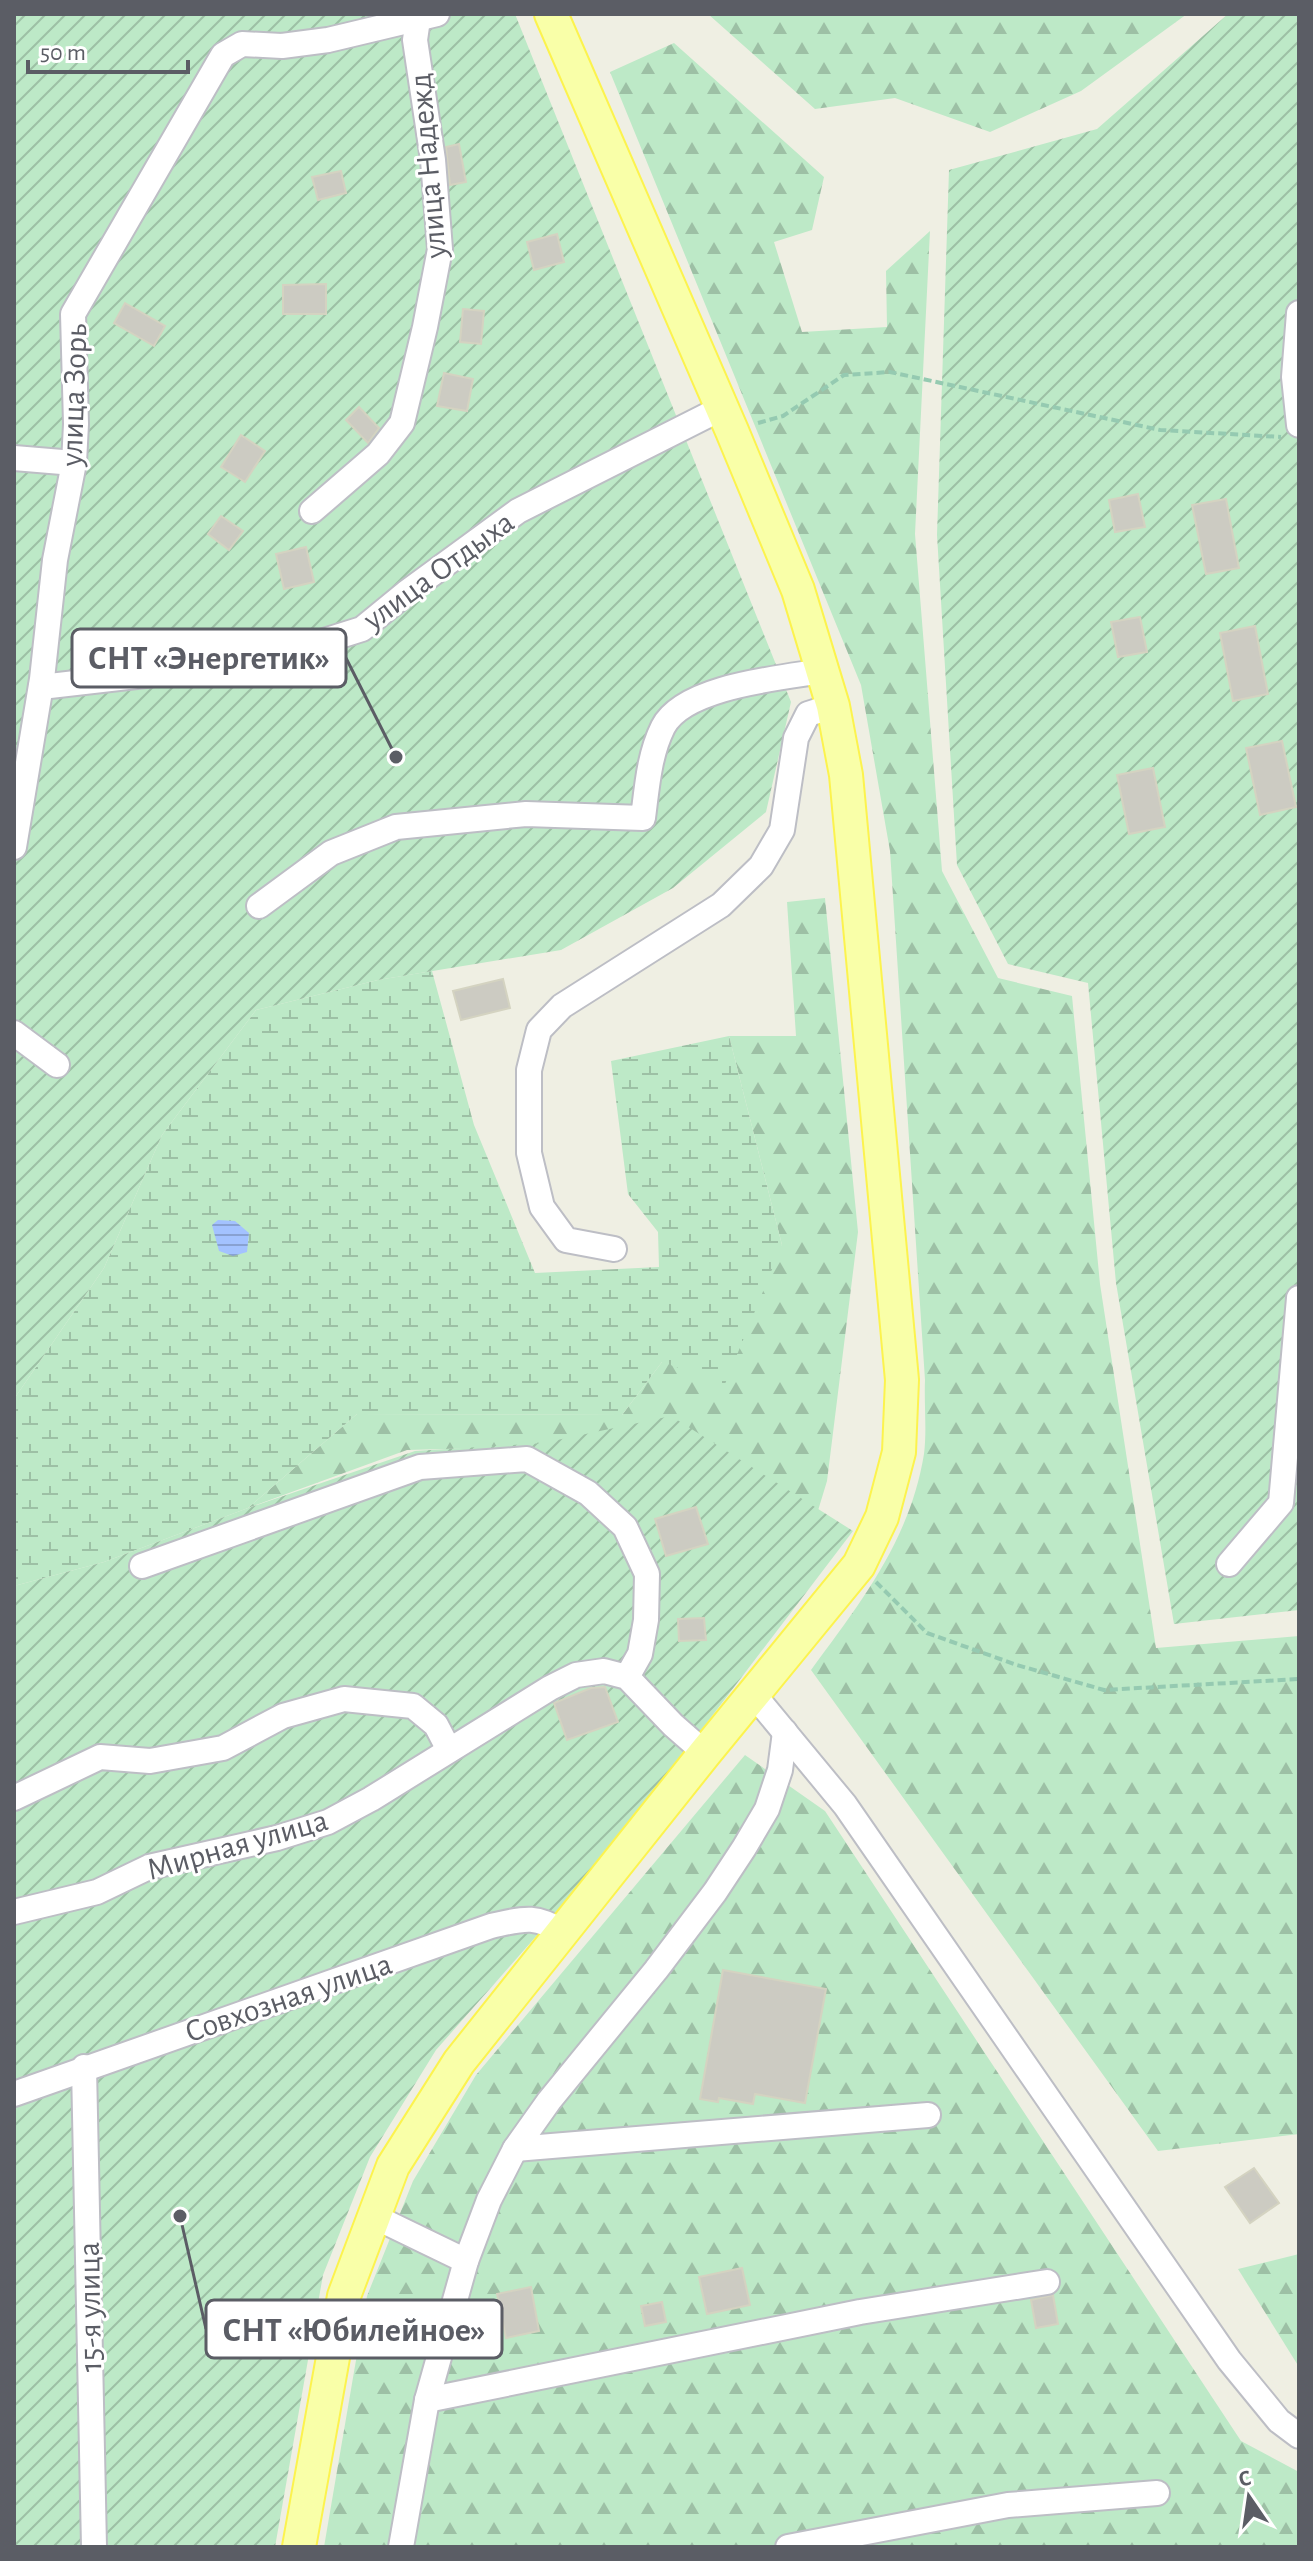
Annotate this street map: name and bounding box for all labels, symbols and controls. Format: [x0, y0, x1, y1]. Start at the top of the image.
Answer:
scale bar [28, 24, 188, 74]
text: 50 m [40, 41, 86, 65]
street label: улица Надежд [404, 72, 452, 261]
street label: улица Зорь [55, 323, 92, 468]
street label: улица Отдыха [357, 506, 520, 637]
callout: СНТ «Энергетик» [72, 629, 346, 687]
text: СНТ «Энергетик» [88, 642, 330, 676]
street label: Мирная улица [143, 1804, 331, 1886]
street label: Совхозная улица [181, 1948, 396, 2048]
street label: 15-я улица [73, 2242, 107, 2372]
callout: СНТ «Юбилейное» [206, 2300, 502, 2358]
text: СНТ «Юбилейное» [222, 2314, 486, 2348]
north arrow [1209, 2457, 1289, 2537]
text: С [1236, 2466, 1253, 2491]

